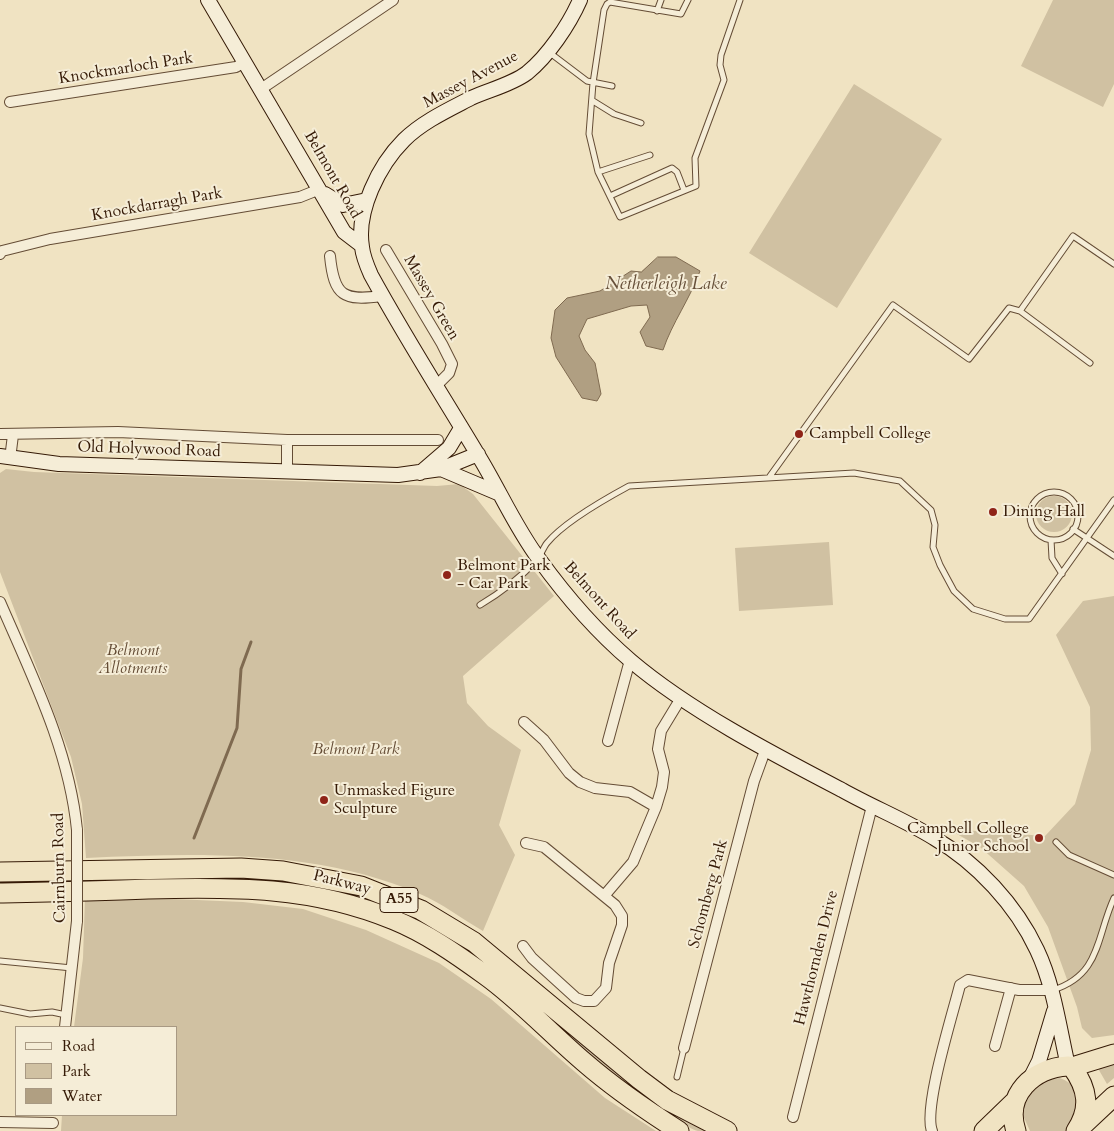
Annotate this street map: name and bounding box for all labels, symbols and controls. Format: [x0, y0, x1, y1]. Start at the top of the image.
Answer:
street label: Massey Avenue [420, 47, 522, 113]
street label: Knockmarloch Park [58, 49, 194, 89]
street label: Belmont Road [299, 128, 365, 222]
street label: Knockdarragh Park [90, 184, 224, 226]
street label: Massey Green [399, 252, 463, 344]
water label: Netherleigh Lake [605, 274, 727, 296]
place label: Campbell College [809, 424, 931, 444]
marker: Campbell College [793, 428, 805, 440]
street label: Old Holywood Road [77, 438, 221, 462]
place label: Dining Hall [1003, 502, 1085, 522]
marker: Dining Hall [987, 506, 999, 518]
place label: Belmont Park - Car Park [457, 556, 551, 594]
street label: Belmont Road [559, 558, 639, 644]
marker: Belmont Park - Car Park [441, 569, 453, 581]
park label: Belmont Allotments [99, 641, 167, 679]
park label: Belmont Park [313, 740, 399, 760]
place label: Unmasked Figure Sculpture [334, 781, 455, 819]
marker: Unmasked Figure Sculpture [318, 794, 330, 806]
street label: Cairnburn Road [49, 813, 71, 923]
place label: Campbell College Junior School [907, 819, 1029, 857]
marker: Campbell College Junior School [1033, 832, 1045, 844]
street label: Schomberg Park [685, 837, 733, 951]
street label: Parkway [311, 867, 373, 899]
road number: A55 [380, 888, 418, 912]
street label: Hawthornden Drive [791, 889, 843, 1027]
legend [15, 1026, 178, 1116]
text: Road [62, 1036, 95, 1056]
text: Park [62, 1061, 91, 1081]
text: Water [62, 1086, 102, 1106]

